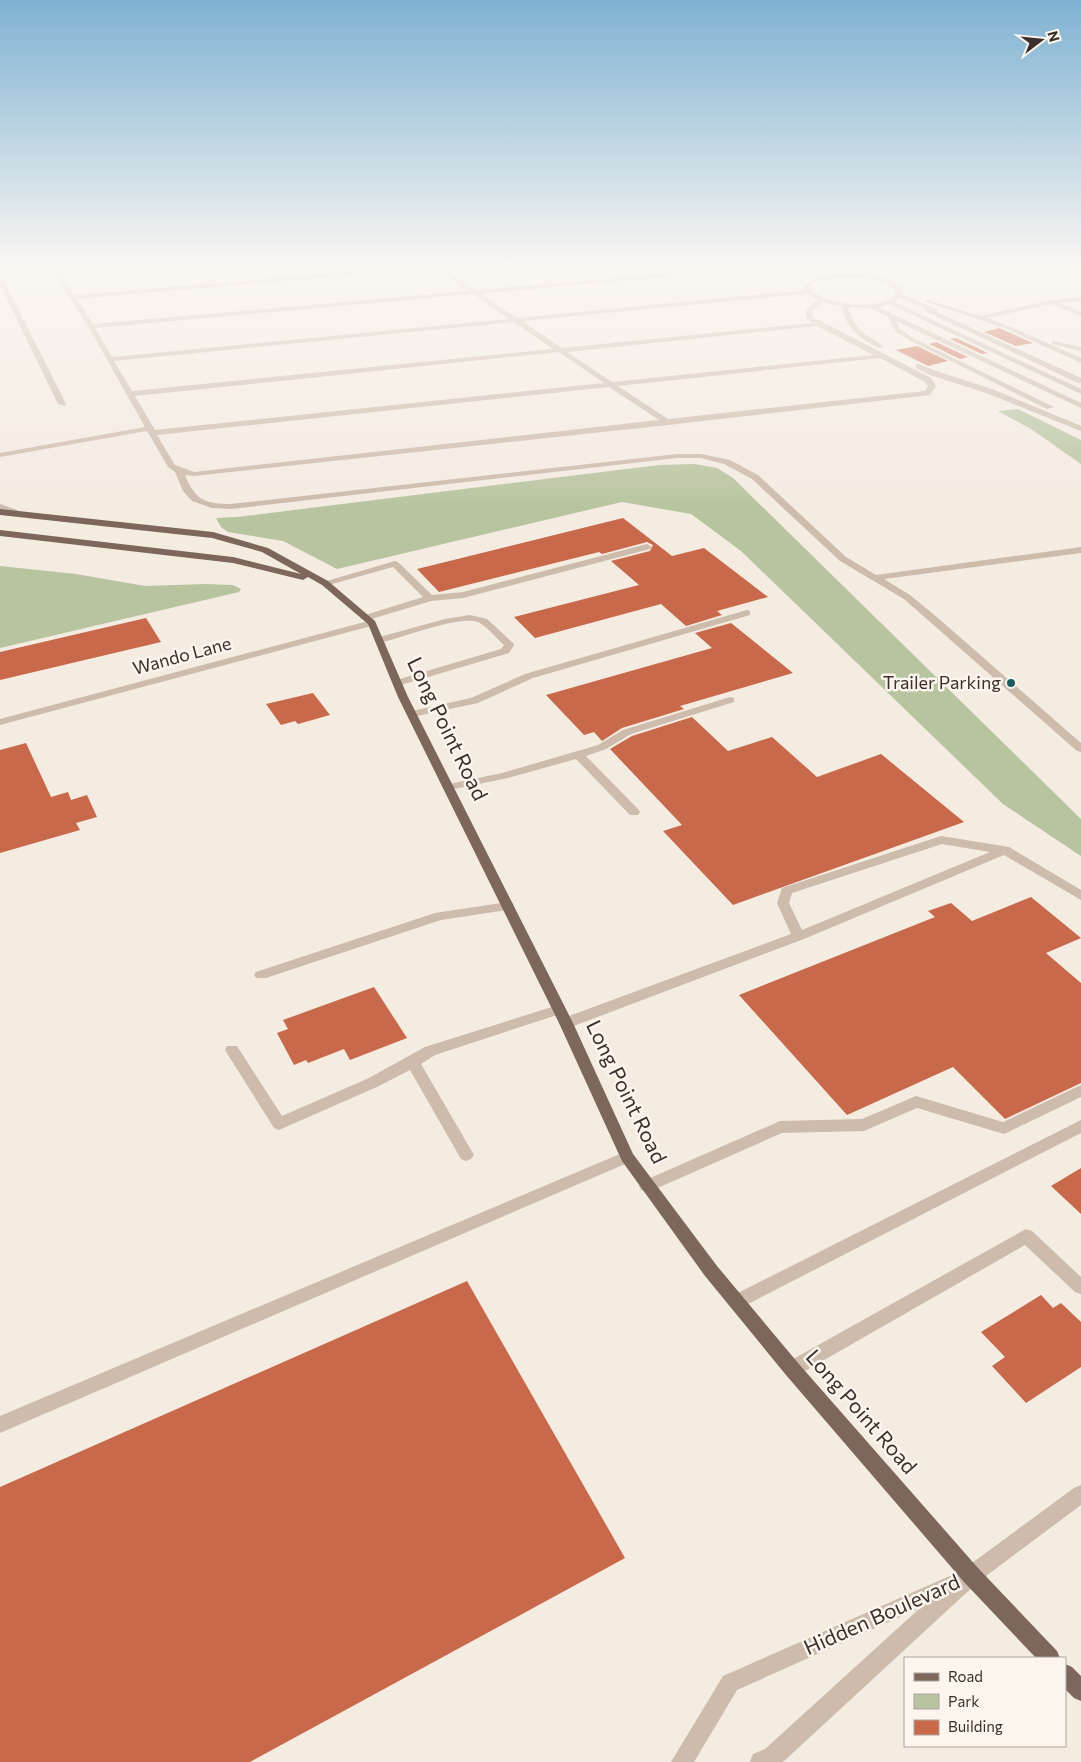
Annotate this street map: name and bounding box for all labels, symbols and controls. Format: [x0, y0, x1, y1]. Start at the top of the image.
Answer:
north arrow [1016, 15, 1066, 65]
text: N [1044, 29, 1064, 44]
street label: Wando Lane [130, 631, 233, 679]
street label: Long Point Road [403, 653, 494, 804]
place label: Trailer Parking [883, 671, 1001, 693]
marker: Trailer Parking [1005, 677, 1017, 689]
street label: Long Point Road [582, 1016, 673, 1167]
street label: Long Point Road [801, 1344, 923, 1478]
street label: Hidden Boulevard [799, 1568, 963, 1659]
legend [904, 1657, 1066, 1747]
text: Road [948, 1667, 983, 1685]
text: Park [948, 1692, 979, 1710]
text: Building [948, 1717, 1003, 1735]

